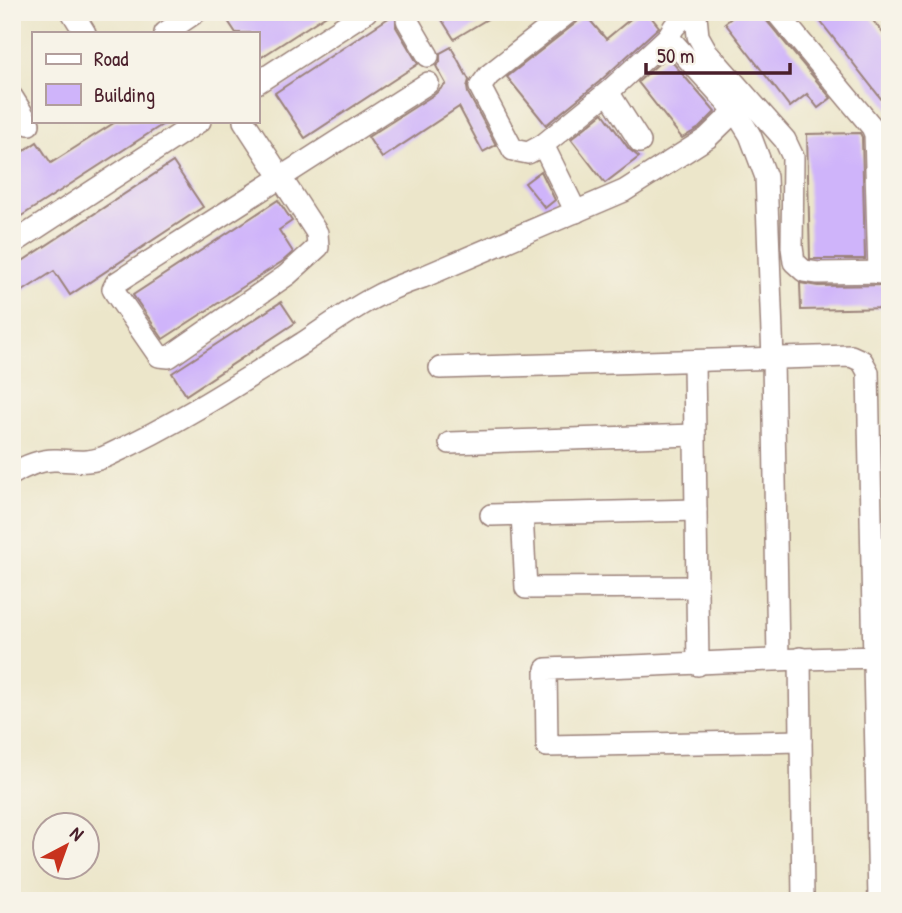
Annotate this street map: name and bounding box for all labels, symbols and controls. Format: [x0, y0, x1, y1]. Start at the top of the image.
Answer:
legend [32, 32, 259, 122]
scale bar [646, 32, 790, 76]
text: 50 m [657, 41, 694, 70]
text: Road [94, 44, 128, 73]
text: Building [94, 80, 155, 109]
north arrow [32, 811, 102, 881]
text: N [65, 820, 89, 846]

